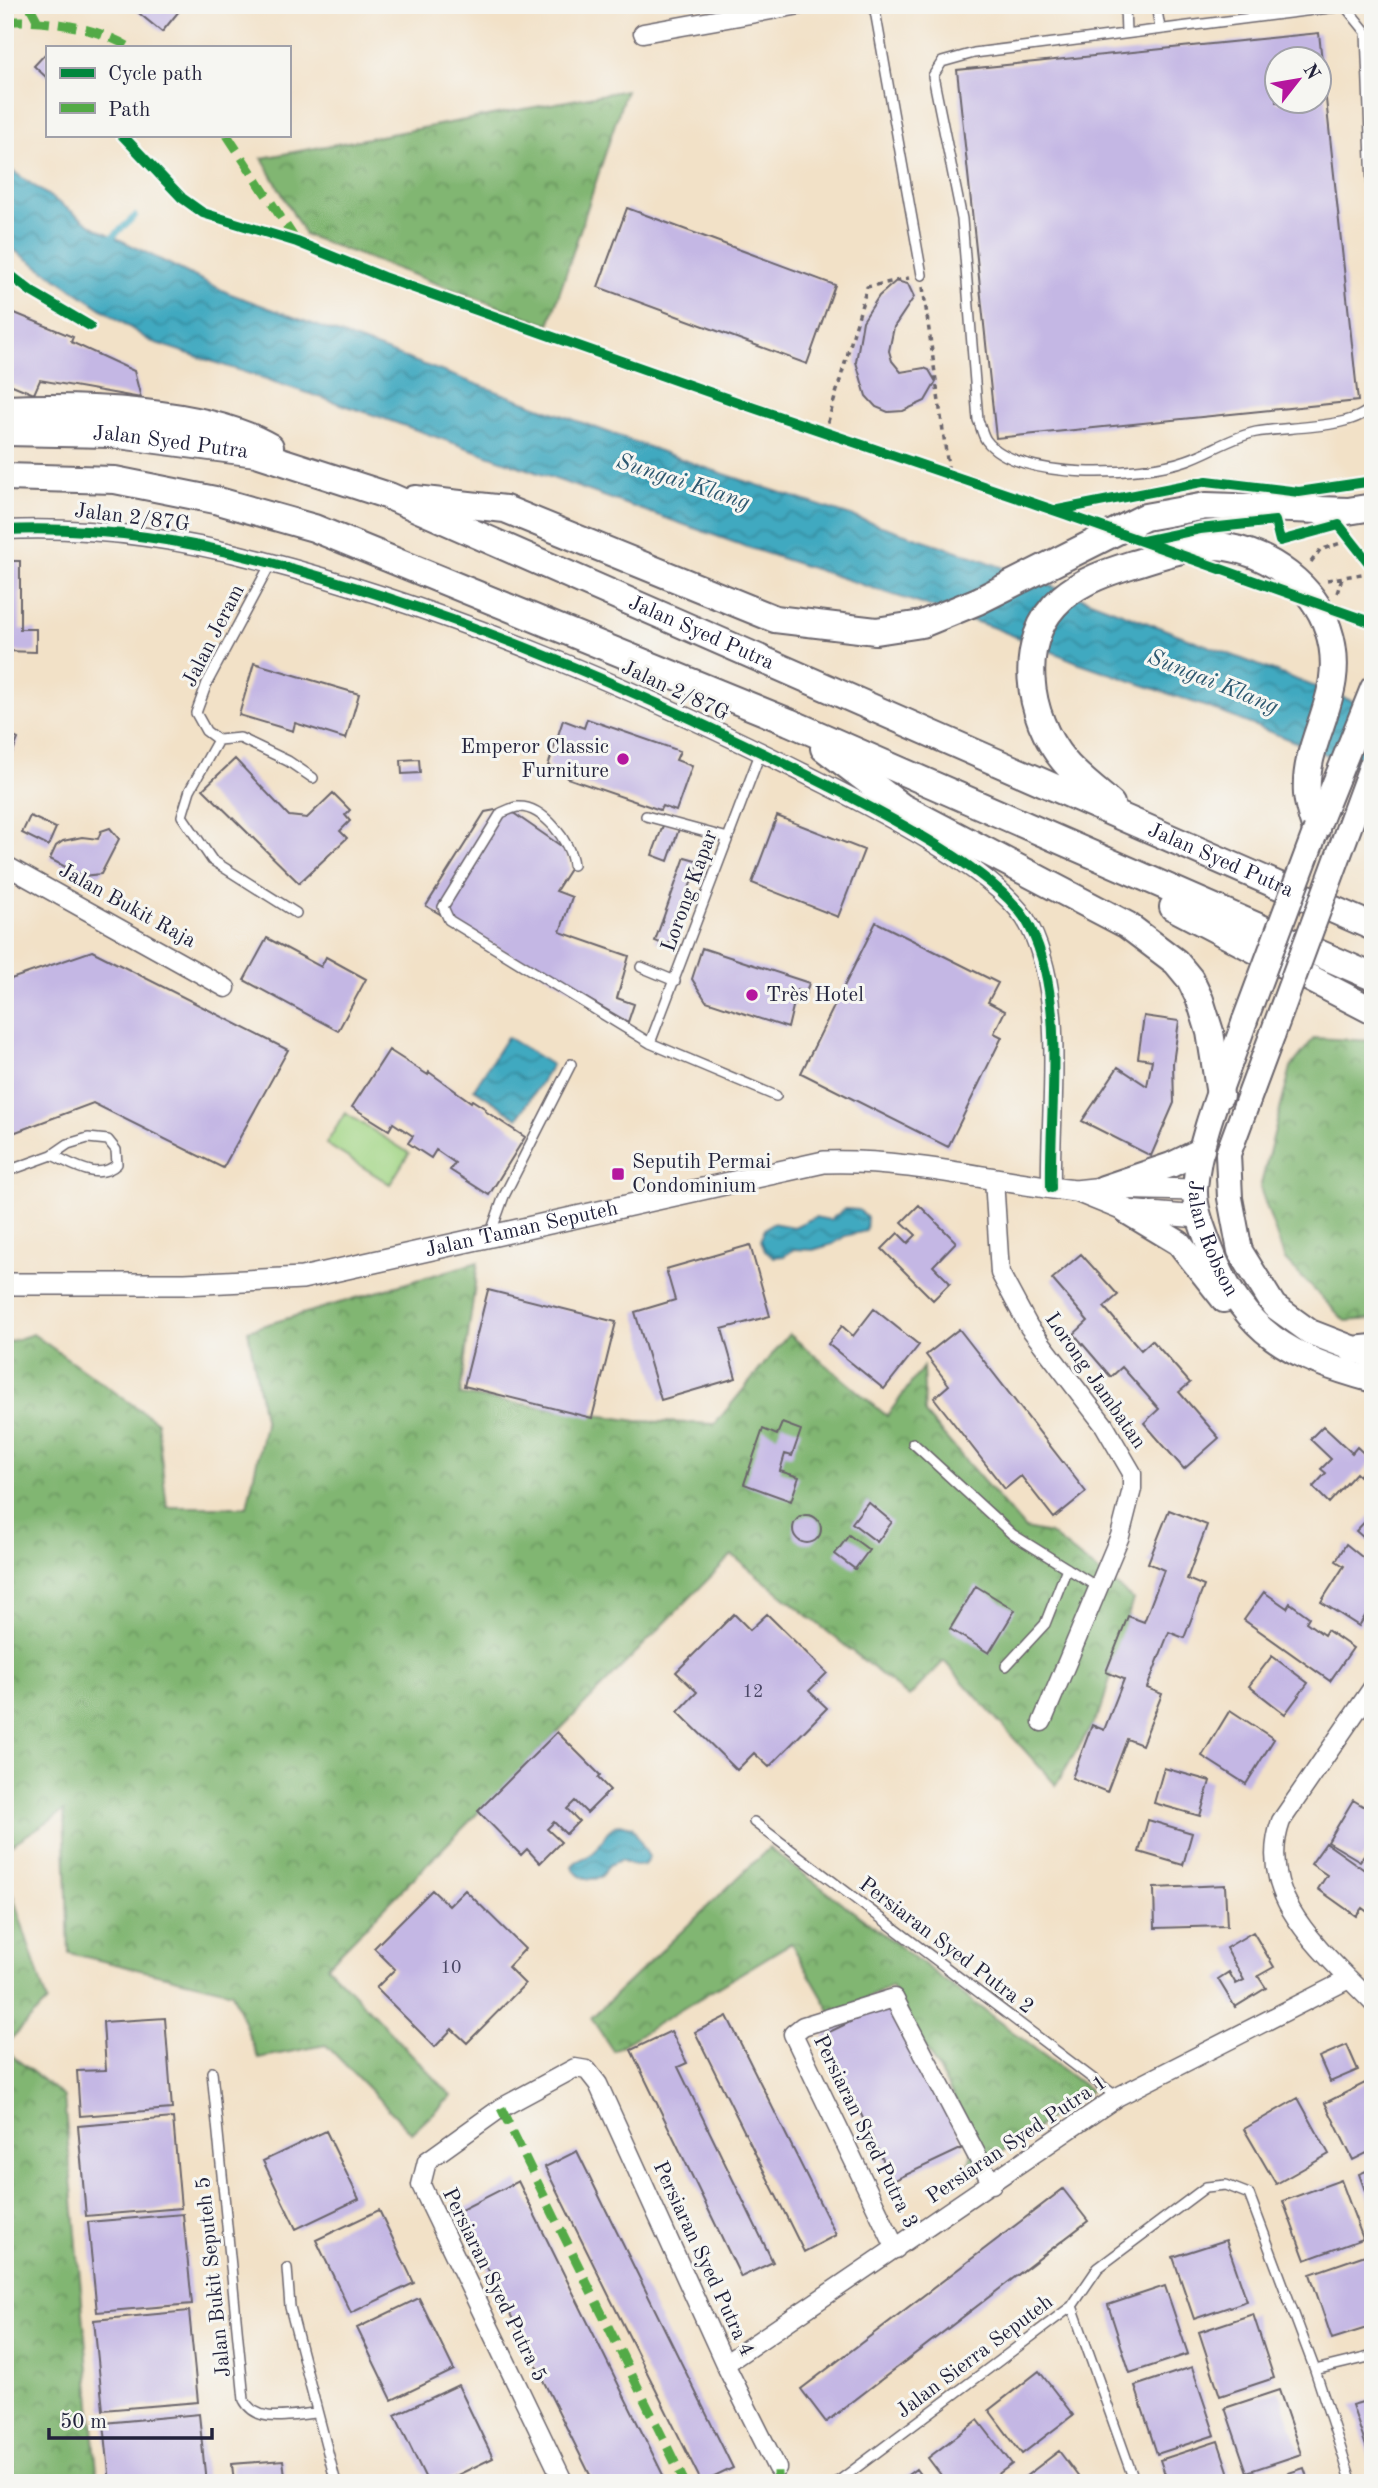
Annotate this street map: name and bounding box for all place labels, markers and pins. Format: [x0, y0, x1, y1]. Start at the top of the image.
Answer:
place label: Emperor Classic Furniture [461, 737, 609, 782]
marker: Emperor Classic Furniture [615, 751, 631, 767]
place label: Très Hotel [766, 985, 864, 1006]
marker: Très Hotel [744, 987, 760, 1003]
place label: Seputih Permai Condominium [632, 1152, 771, 1197]
marker: Seputih Permai Condominium [610, 1166, 626, 1182]

